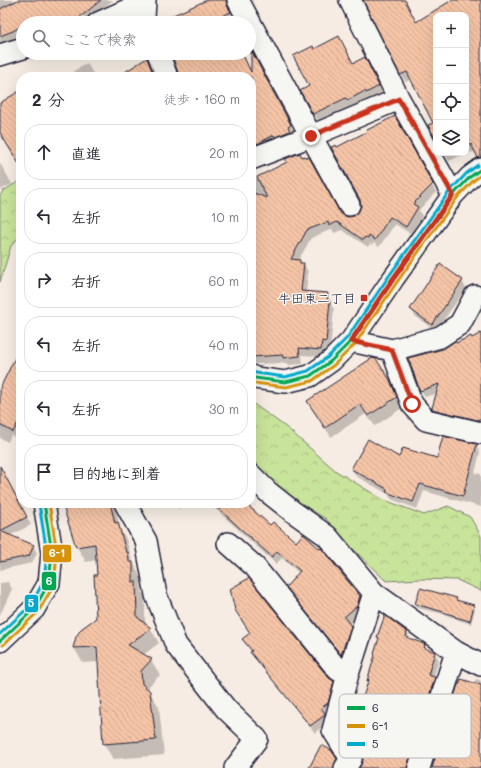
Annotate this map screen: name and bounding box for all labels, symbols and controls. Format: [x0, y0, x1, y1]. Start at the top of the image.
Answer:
map controls [433, 12, 469, 156]
button: + [433, 12, 469, 48]
search box [16, 16, 256, 60]
icon: search [30, 27, 52, 49]
text: ここで検索 [62, 29, 137, 49]
button: − [433, 48, 469, 84]
button: locate [433, 84, 469, 120]
text: 2 分 [32, 88, 65, 110]
text: 徒歩 · 160 m [164, 90, 240, 107]
button: layers [433, 120, 469, 156]
route end [302, 127, 320, 145]
icon: ahead [33, 141, 55, 163]
text: 直進 [71, 143, 101, 163]
text: 20 m [209, 144, 239, 161]
icon: left [33, 205, 55, 227]
text: 左折 [71, 207, 101, 227]
text: 10 m [211, 208, 239, 225]
icon: right [33, 269, 55, 291]
text: 右折 [71, 271, 101, 291]
text: 60 m [209, 272, 239, 289]
place label: 牛田東二丁目 [278, 289, 356, 306]
marker: 牛田東二丁目 [359, 293, 369, 303]
icon: left [33, 333, 55, 355]
text: 左折 [71, 335, 101, 355]
text: 40 m [209, 336, 239, 353]
route start [403, 395, 421, 413]
icon: left [33, 397, 55, 419]
text: 左折 [71, 399, 101, 419]
text: 30 m [209, 400, 239, 417]
icon: arrive [33, 461, 55, 483]
text: 目的地に到着 [71, 463, 161, 483]
line badge: 6-1 [42, 544, 72, 563]
text: 6-1 [49, 545, 65, 560]
line badge: 6 [41, 571, 57, 591]
text: 6 [46, 573, 53, 588]
line badge: 5 [24, 594, 39, 613]
text: 5 [28, 595, 35, 610]
legend [339, 694, 471, 758]
text: 6 [372, 700, 379, 715]
text: 6-1 [372, 718, 388, 733]
text: 5 [372, 736, 378, 751]

